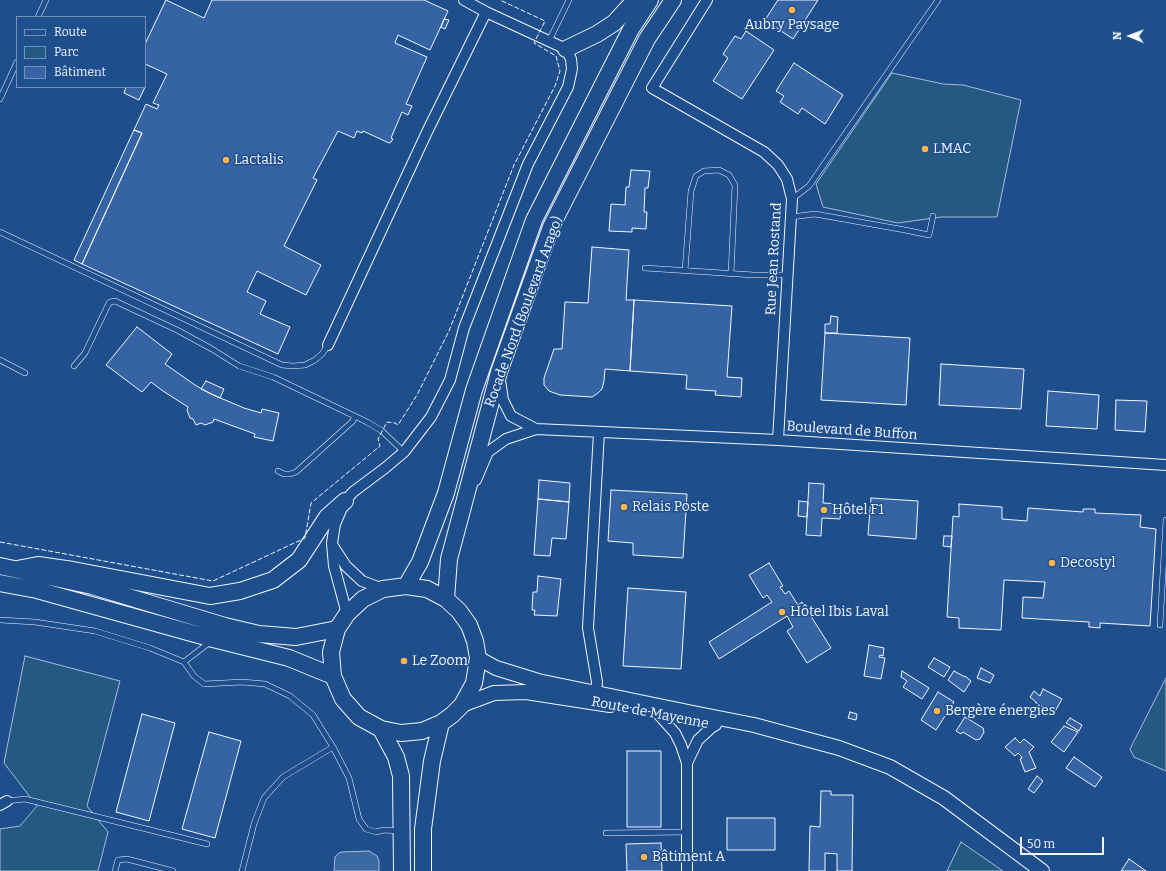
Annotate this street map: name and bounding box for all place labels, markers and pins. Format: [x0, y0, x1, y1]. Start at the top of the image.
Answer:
marker: Aubry Paysage [787, 5, 797, 15]
place label: Aubry Paysage [745, 17, 839, 33]
place label: LMAC [933, 141, 971, 157]
marker: LMAC [920, 144, 930, 154]
place label: Lactalis [234, 152, 284, 168]
marker: Lactalis [221, 155, 231, 165]
place label: Relais Poste [632, 499, 709, 515]
marker: Relais Poste [619, 502, 629, 512]
place label: Hôtel F1 [832, 502, 884, 518]
marker: Hôtel F1 [819, 505, 829, 515]
place label: Decostyl [1060, 555, 1116, 571]
marker: Decostyl [1047, 558, 1057, 568]
place label: Hôtel Ibis Laval [790, 604, 889, 620]
marker: Hôtel Ibis Laval [777, 607, 787, 617]
place label: Le Zoom [412, 653, 468, 669]
marker: Le Zoom [399, 656, 409, 666]
place label: Bergère énergies [945, 703, 1055, 719]
marker: Bergère énergies [932, 706, 942, 716]
place label: Bâtiment A [652, 849, 725, 865]
marker: Bâtiment A [639, 852, 649, 862]

